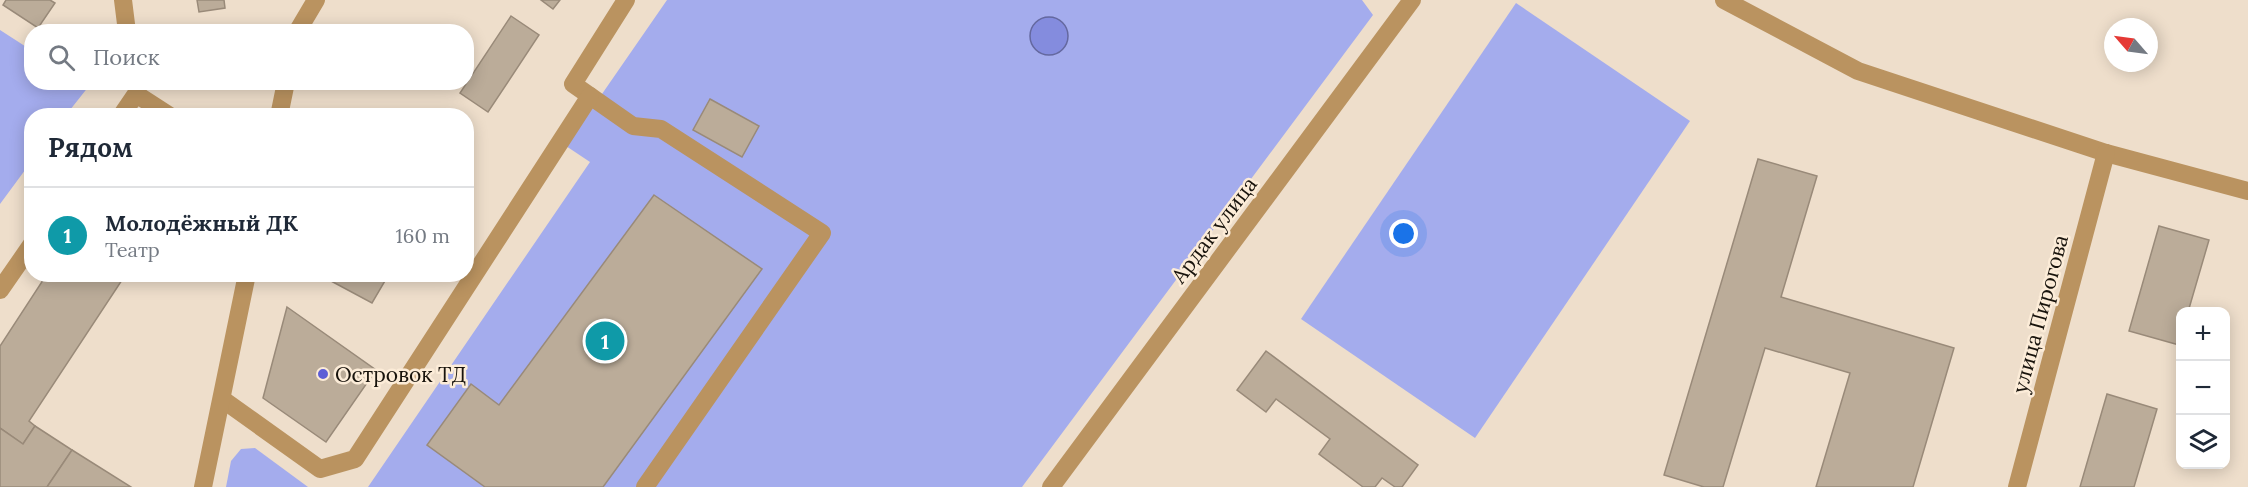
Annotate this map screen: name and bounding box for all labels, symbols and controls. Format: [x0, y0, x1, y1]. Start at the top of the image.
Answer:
north arrow [2104, 18, 2158, 72]
search box [24, 24, 474, 90]
icon: search [45, 41, 78, 74]
text: Поиск [93, 43, 159, 71]
text: Рядом [48, 131, 133, 164]
street label: Ардак улица [1165, 171, 1263, 289]
text: Молодёжный ДК [105, 209, 298, 237]
your location [1389, 219, 1418, 248]
text: 1 [63, 223, 72, 248]
text: 160 m [396, 223, 450, 248]
street label: улица Пирогова [2006, 232, 2074, 396]
text: Театр [105, 237, 160, 262]
map controls [2176, 307, 2230, 469]
button: + [2176, 307, 2230, 361]
pin: 1 [586, 318, 624, 364]
place label: Островок ТД [335, 361, 466, 388]
button: − [2176, 361, 2230, 415]
marker: Островок ТД [316, 367, 330, 381]
button: layers [2176, 415, 2230, 469]

